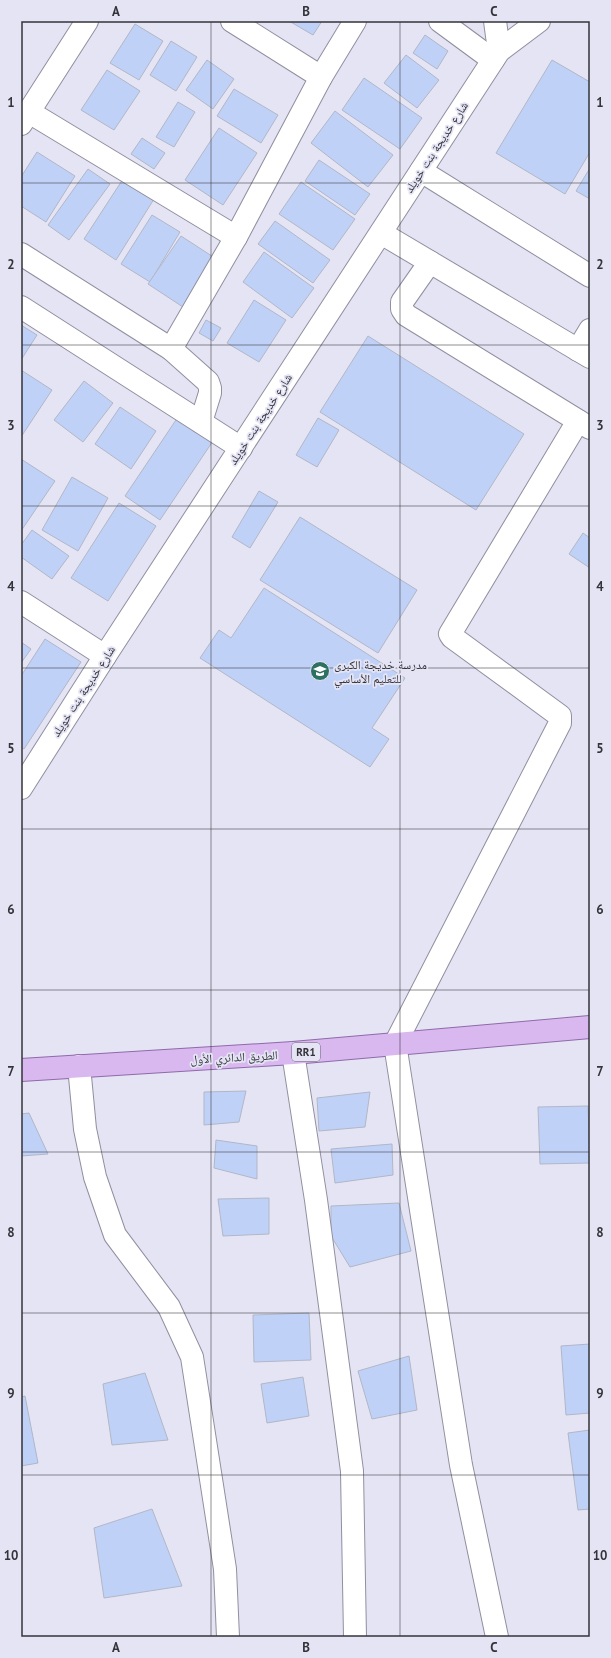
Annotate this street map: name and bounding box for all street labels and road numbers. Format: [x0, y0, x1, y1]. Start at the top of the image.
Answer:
street label: شارع خديجة بنت خويلد [401, 98, 472, 196]
street label: شارع خديجة بنت خويلد [225, 370, 296, 468]
street label: شارع خديجة بنت خويلد [48, 642, 119, 740]
road number: RR1 [292, 1043, 320, 1061]
street label: الطريق الدائري الأول [190, 1047, 278, 1070]

